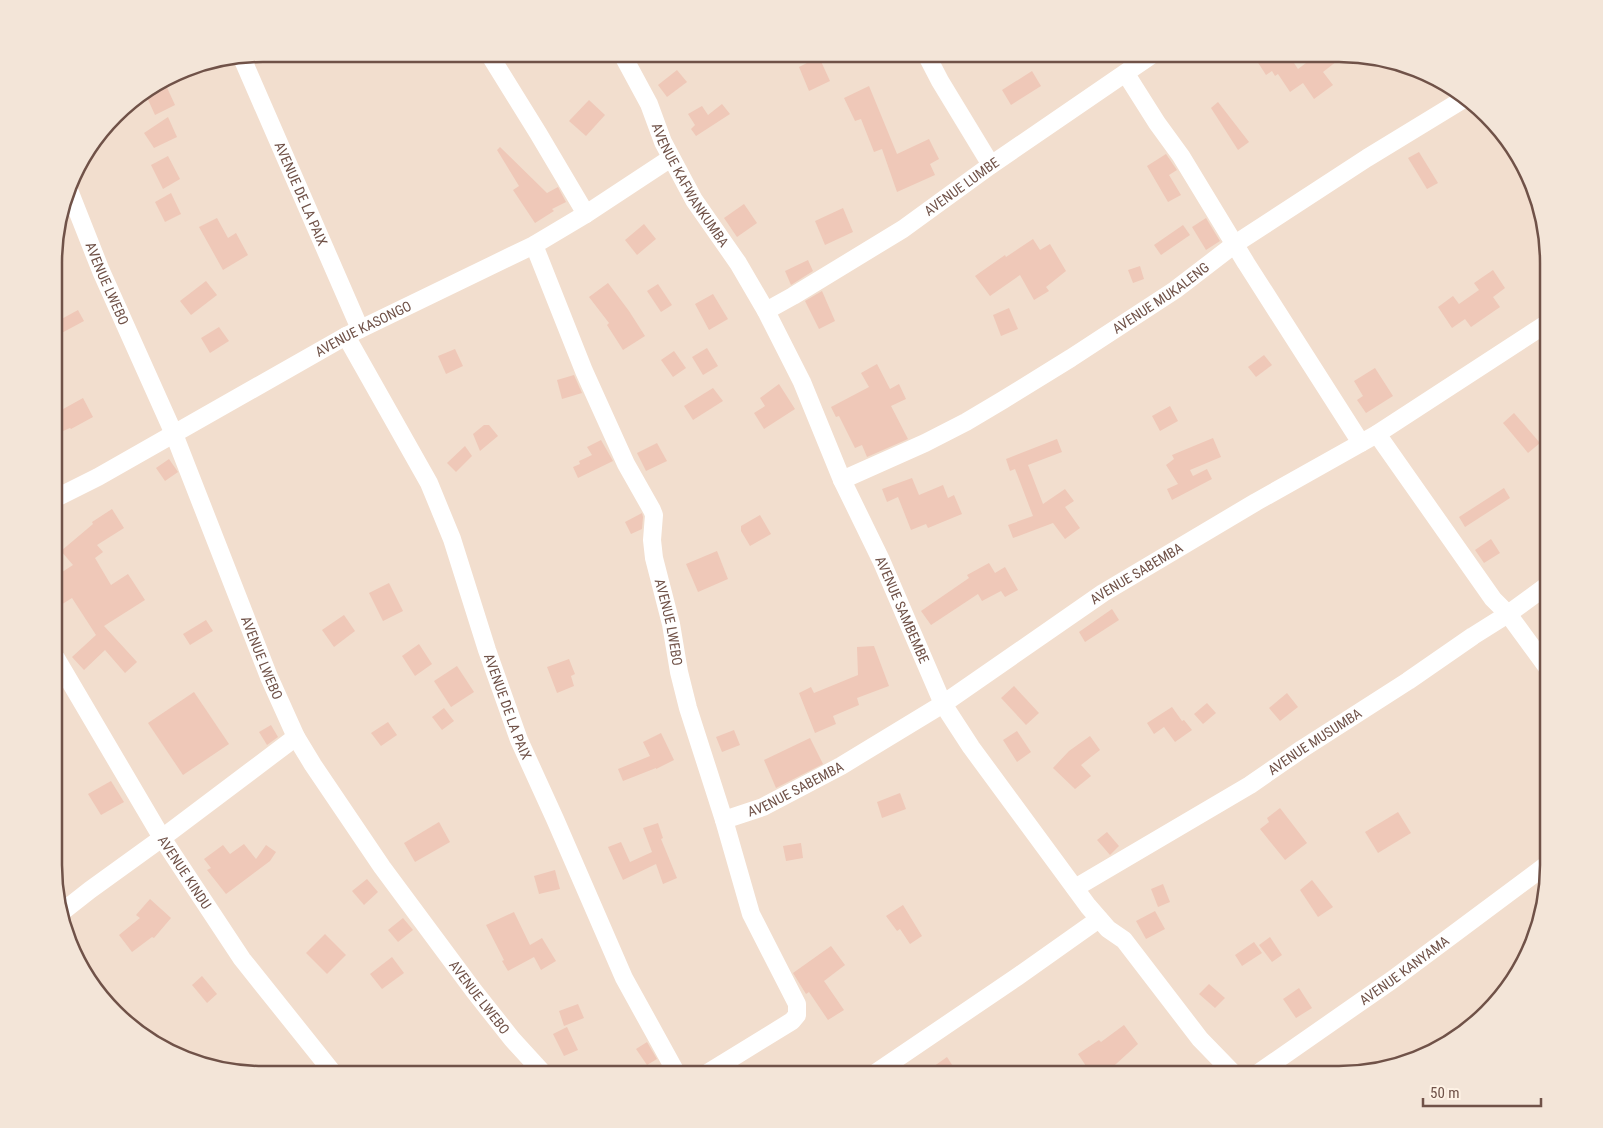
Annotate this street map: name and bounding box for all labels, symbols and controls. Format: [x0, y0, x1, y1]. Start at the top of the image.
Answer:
street label: AVENUE KAFWANKUMBA [649, 121, 732, 250]
street label: AVENUE DE LA PAIX [271, 139, 331, 248]
street label: AVENUE LUMBE [921, 154, 1002, 219]
street label: AVENUE LWEBO [82, 240, 132, 327]
street label: AVENUE MUKALENG [1109, 259, 1212, 337]
street label: AVENUE KASONGO [312, 298, 414, 360]
street label: AVENUE SABEMBA [1087, 539, 1186, 608]
street label: AVENUE SAMBEMBE [872, 554, 932, 666]
street label: AVENUE LWEBO [652, 577, 686, 667]
street label: AVENUE LWEBO [238, 614, 286, 702]
street label: AVENUE DE LA PAIX [481, 652, 535, 762]
street label: AVENUE MUSUMBA [1265, 705, 1365, 778]
street label: AVENUE SABEMBA [745, 758, 846, 820]
street label: AVENUE KINDU [155, 833, 215, 912]
street label: AVENUE KANYAMA [1356, 932, 1452, 1008]
street label: AVENUE LWEBO [446, 957, 513, 1037]
scale bar [1423, 1076, 1540, 1108]
text: 50 m [1430, 1084, 1460, 1102]

